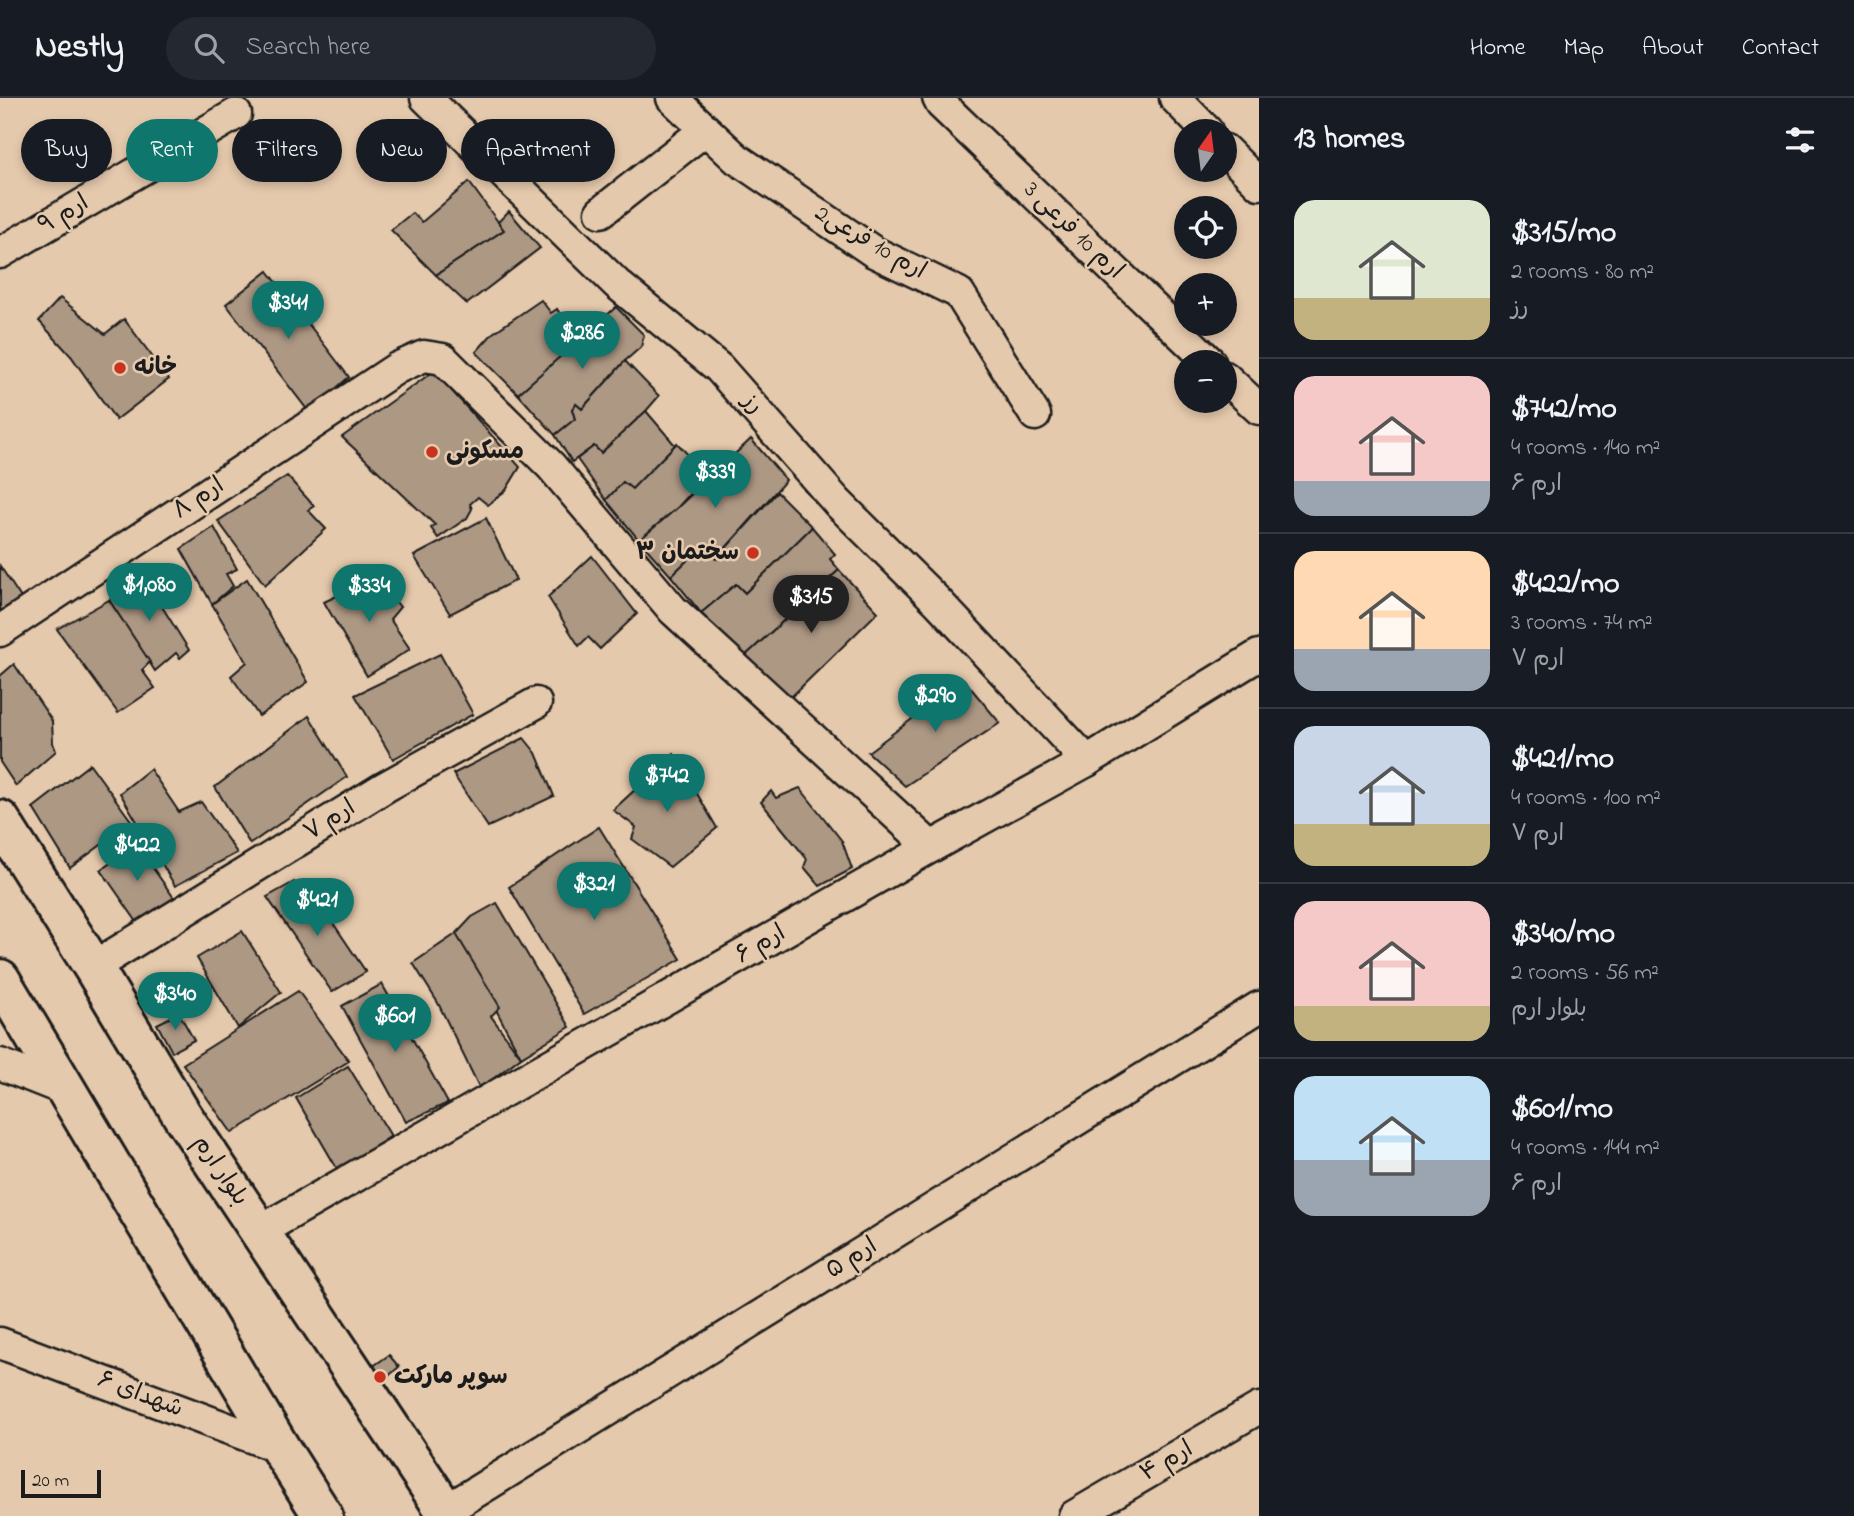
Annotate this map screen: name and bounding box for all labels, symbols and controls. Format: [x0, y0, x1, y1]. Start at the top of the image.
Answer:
search box [166, 17, 656, 80]
text: Nestly [35, 24, 124, 72]
icon: search [190, 29, 228, 67]
text: Search here [246, 29, 370, 67]
text: Home [1470, 31, 1526, 66]
text: Map [1564, 31, 1604, 66]
text: About [1642, 31, 1704, 66]
text: Contact [1742, 31, 1819, 66]
text: 13 homes [1294, 118, 1405, 162]
chip: Buy [21, 119, 112, 182]
chip: Rent [126, 119, 218, 182]
chip: Filters [232, 119, 342, 182]
chip: New [356, 119, 447, 182]
chip: Apartment [461, 119, 615, 182]
north arrow [1174, 119, 1237, 182]
map controls [1174, 119, 1237, 413]
icon: filters [1781, 121, 1819, 159]
street label: ارم 10 فرعی 3 [1015, 174, 1131, 288]
street label: ارم ۹ [32, 186, 96, 244]
button: locate [1174, 196, 1237, 259]
street label: ارم 10 فرعی2 [808, 197, 932, 289]
text: $315/mo [1511, 212, 1616, 256]
icon: home [1350, 228, 1434, 312]
text: 2 rooms · 80 m² [1511, 256, 1654, 289]
button: + [1174, 273, 1237, 336]
pin: $341 [247, 282, 329, 341]
text: $341 [268, 287, 308, 320]
text: رز [1511, 292, 1529, 325]
pin: $286 [541, 312, 623, 371]
text: $286 [560, 317, 604, 350]
button: − [1174, 350, 1237, 413]
place label: خانه [134, 351, 177, 386]
marker: خانه [112, 360, 128, 376]
street label: رز [732, 384, 771, 423]
text: $742/mo [1511, 388, 1617, 432]
icon: home [1350, 404, 1434, 488]
text: 4 rooms · 140 m² [1511, 432, 1660, 465]
place label: مسکونی [446, 435, 524, 470]
marker: مسکونی [424, 444, 440, 460]
pin: $339 [674, 450, 756, 510]
text: $339 [695, 456, 735, 489]
text: ارم ۶ [1511, 468, 1562, 501]
street label: ارم ۸ [166, 469, 232, 529]
place label: سختمان ۳ [636, 536, 739, 571]
marker: سختمان ۳ [745, 545, 761, 561]
text: $422/mo [1511, 563, 1620, 607]
pin: $1,080 [92, 564, 206, 623]
pin: $334 [328, 564, 410, 624]
text: $1,080 [122, 569, 176, 602]
text: $334 [348, 570, 390, 603]
pin: $315 [770, 575, 852, 635]
icon: home [1350, 579, 1434, 663]
text: $315 [789, 581, 833, 614]
text: 3 rooms · 74 m² [1511, 607, 1653, 640]
text: ارم ۷ [1511, 643, 1564, 676]
pin: $290 [894, 674, 976, 734]
text: $290 [914, 680, 956, 713]
text: $421/mo [1511, 738, 1614, 782]
pin: $742 [626, 754, 708, 814]
icon: home [1350, 754, 1434, 838]
text: $742 [645, 760, 689, 793]
text: 4 rooms · 100 m² [1511, 782, 1661, 815]
street label: ارم ۷ [297, 791, 363, 851]
text: ارم ۷ [1511, 818, 1564, 851]
pin: $422 [96, 824, 178, 883]
text: $422 [114, 829, 160, 862]
pin: $321 [553, 862, 635, 922]
text: $321 [573, 868, 615, 901]
pin: $421 [276, 878, 358, 938]
text: $421 [296, 884, 338, 917]
text: $340/mo [1511, 913, 1615, 957]
street label: ارم ۶ [729, 917, 793, 973]
icon: home [1350, 929, 1434, 1013]
text: 2 rooms · 56 m² [1511, 957, 1659, 990]
pin: $340 [134, 972, 216, 1032]
text: $340 [154, 978, 196, 1011]
text: بلوار ارم [1511, 993, 1587, 1026]
pin: $601 [354, 995, 436, 1054]
text: $601 [374, 1000, 416, 1033]
text: $601/mo [1511, 1088, 1613, 1132]
icon: home [1350, 1104, 1434, 1188]
street label: بلوار ارم [183, 1128, 257, 1214]
text: 4 rooms · 144 m² [1511, 1132, 1660, 1165]
text: ارم ۶ [1511, 1168, 1562, 1201]
street label: ارم ۵ [819, 1230, 885, 1288]
place label: سوپر مارکت [394, 1360, 508, 1395]
street label: شهدای ۶ [92, 1363, 188, 1427]
marker: سوپر مارکت [372, 1369, 388, 1385]
street label: ارم ۴ [1134, 1433, 1200, 1491]
scale bar [21, 1467, 102, 1499]
text: 20 m [32, 1468, 69, 1495]

